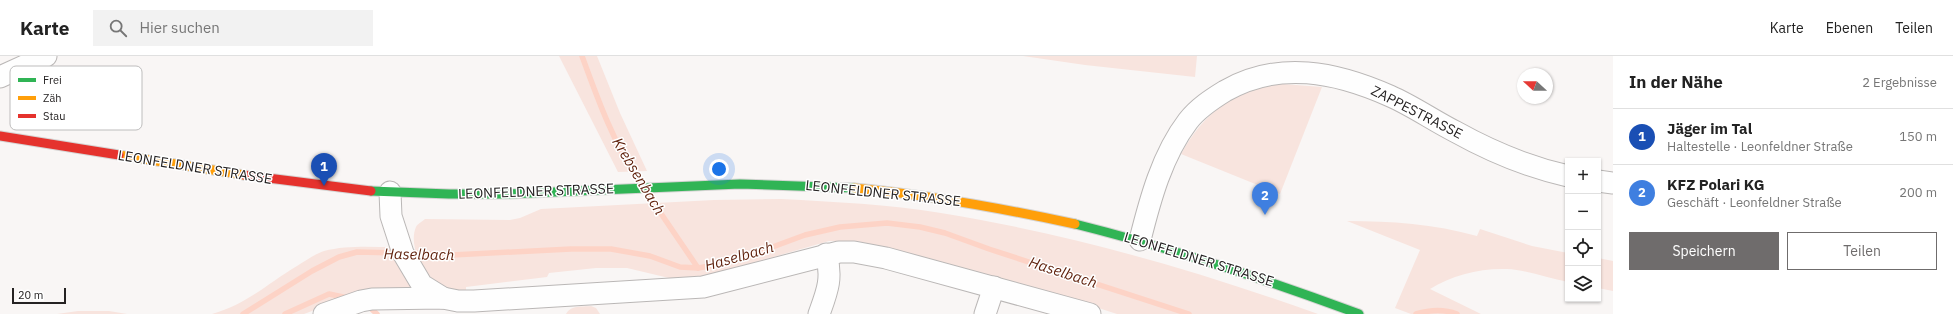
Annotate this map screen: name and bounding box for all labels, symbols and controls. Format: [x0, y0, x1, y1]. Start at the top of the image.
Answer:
search box [93, 10, 373, 46]
text: Karte [20, 16, 69, 40]
icon: search [107, 17, 129, 39]
text: Hier suchen [139, 18, 220, 37]
text: Karte [1770, 19, 1804, 37]
text: Ebenen [1826, 19, 1873, 37]
text: Teilen [1895, 19, 1933, 37]
legend [10, 66, 142, 130]
north arrow [1517, 68, 1553, 104]
text: In der Nähe [1629, 71, 1723, 93]
text: Frei [43, 73, 62, 87]
text: 2 Ergebnisse [1862, 74, 1937, 91]
street label: ZAPPESTRASSE [1368, 81, 1466, 143]
text: Zäh [43, 91, 62, 105]
text: Stau [43, 109, 65, 123]
text: Jäger im Tal [1667, 119, 1752, 138]
text: 1 [1638, 128, 1646, 145]
text: 150 m [1899, 128, 1937, 145]
water label: Krebsenbach [608, 134, 670, 218]
text: Haltestelle · Leonfeldner Straße [1667, 138, 1853, 155]
street label: LEONFELDNER STRASSE [117, 146, 273, 188]
pin: 1 [311, 153, 337, 186]
map controls [1565, 158, 1601, 302]
button: + [1565, 158, 1601, 194]
your location [709, 159, 729, 179]
text: KFZ Polari KG [1667, 175, 1764, 194]
street label: LEONFELDNER STRASSE [805, 176, 961, 210]
street label: LEONFELDNER STRASSE [458, 179, 614, 203]
pin: 2 [1252, 182, 1278, 215]
text: 2 [1638, 184, 1646, 201]
text: 200 m [1899, 184, 1937, 201]
button: − [1565, 194, 1601, 230]
text: Geschäft · Leonfeldner Straße [1667, 194, 1842, 211]
street label: LEONFELDNER STRASSE [1122, 228, 1276, 290]
button: locate [1565, 230, 1601, 266]
button: Speichern [1629, 232, 1779, 270]
button: Teilen [1787, 232, 1937, 270]
water label: Haselbach [702, 237, 776, 275]
water label: Haselbach [383, 244, 455, 264]
water label: Haselbach [1026, 252, 1100, 292]
button: layers [1565, 266, 1601, 302]
scale bar [12, 286, 66, 305]
text: 20 m [18, 288, 43, 302]

